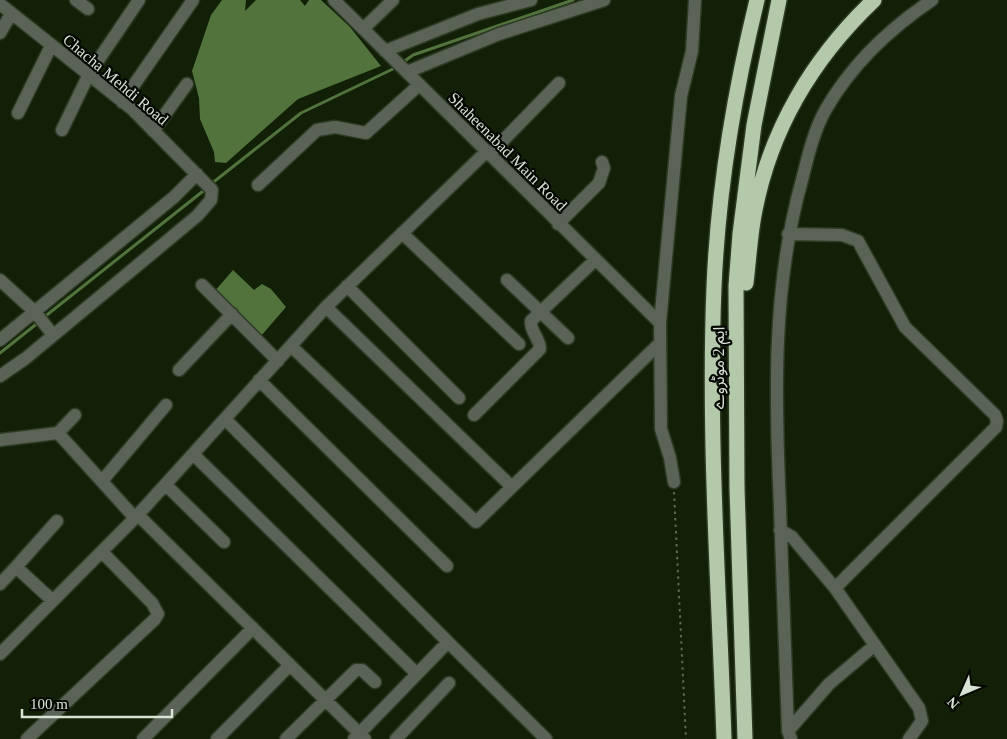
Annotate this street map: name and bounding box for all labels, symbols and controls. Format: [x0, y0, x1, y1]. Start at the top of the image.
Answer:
street label: Chacha Mehdi Road [60, 31, 172, 128]
street label: Shaheenabad Main Road [445, 89, 570, 214]
street label: ایم 2 موٹروے [710, 327, 731, 409]
north arrow [937, 669, 987, 719]
scale bar [22, 686, 172, 718]
text: N [944, 694, 962, 712]
text: 100 m [30, 696, 68, 712]

